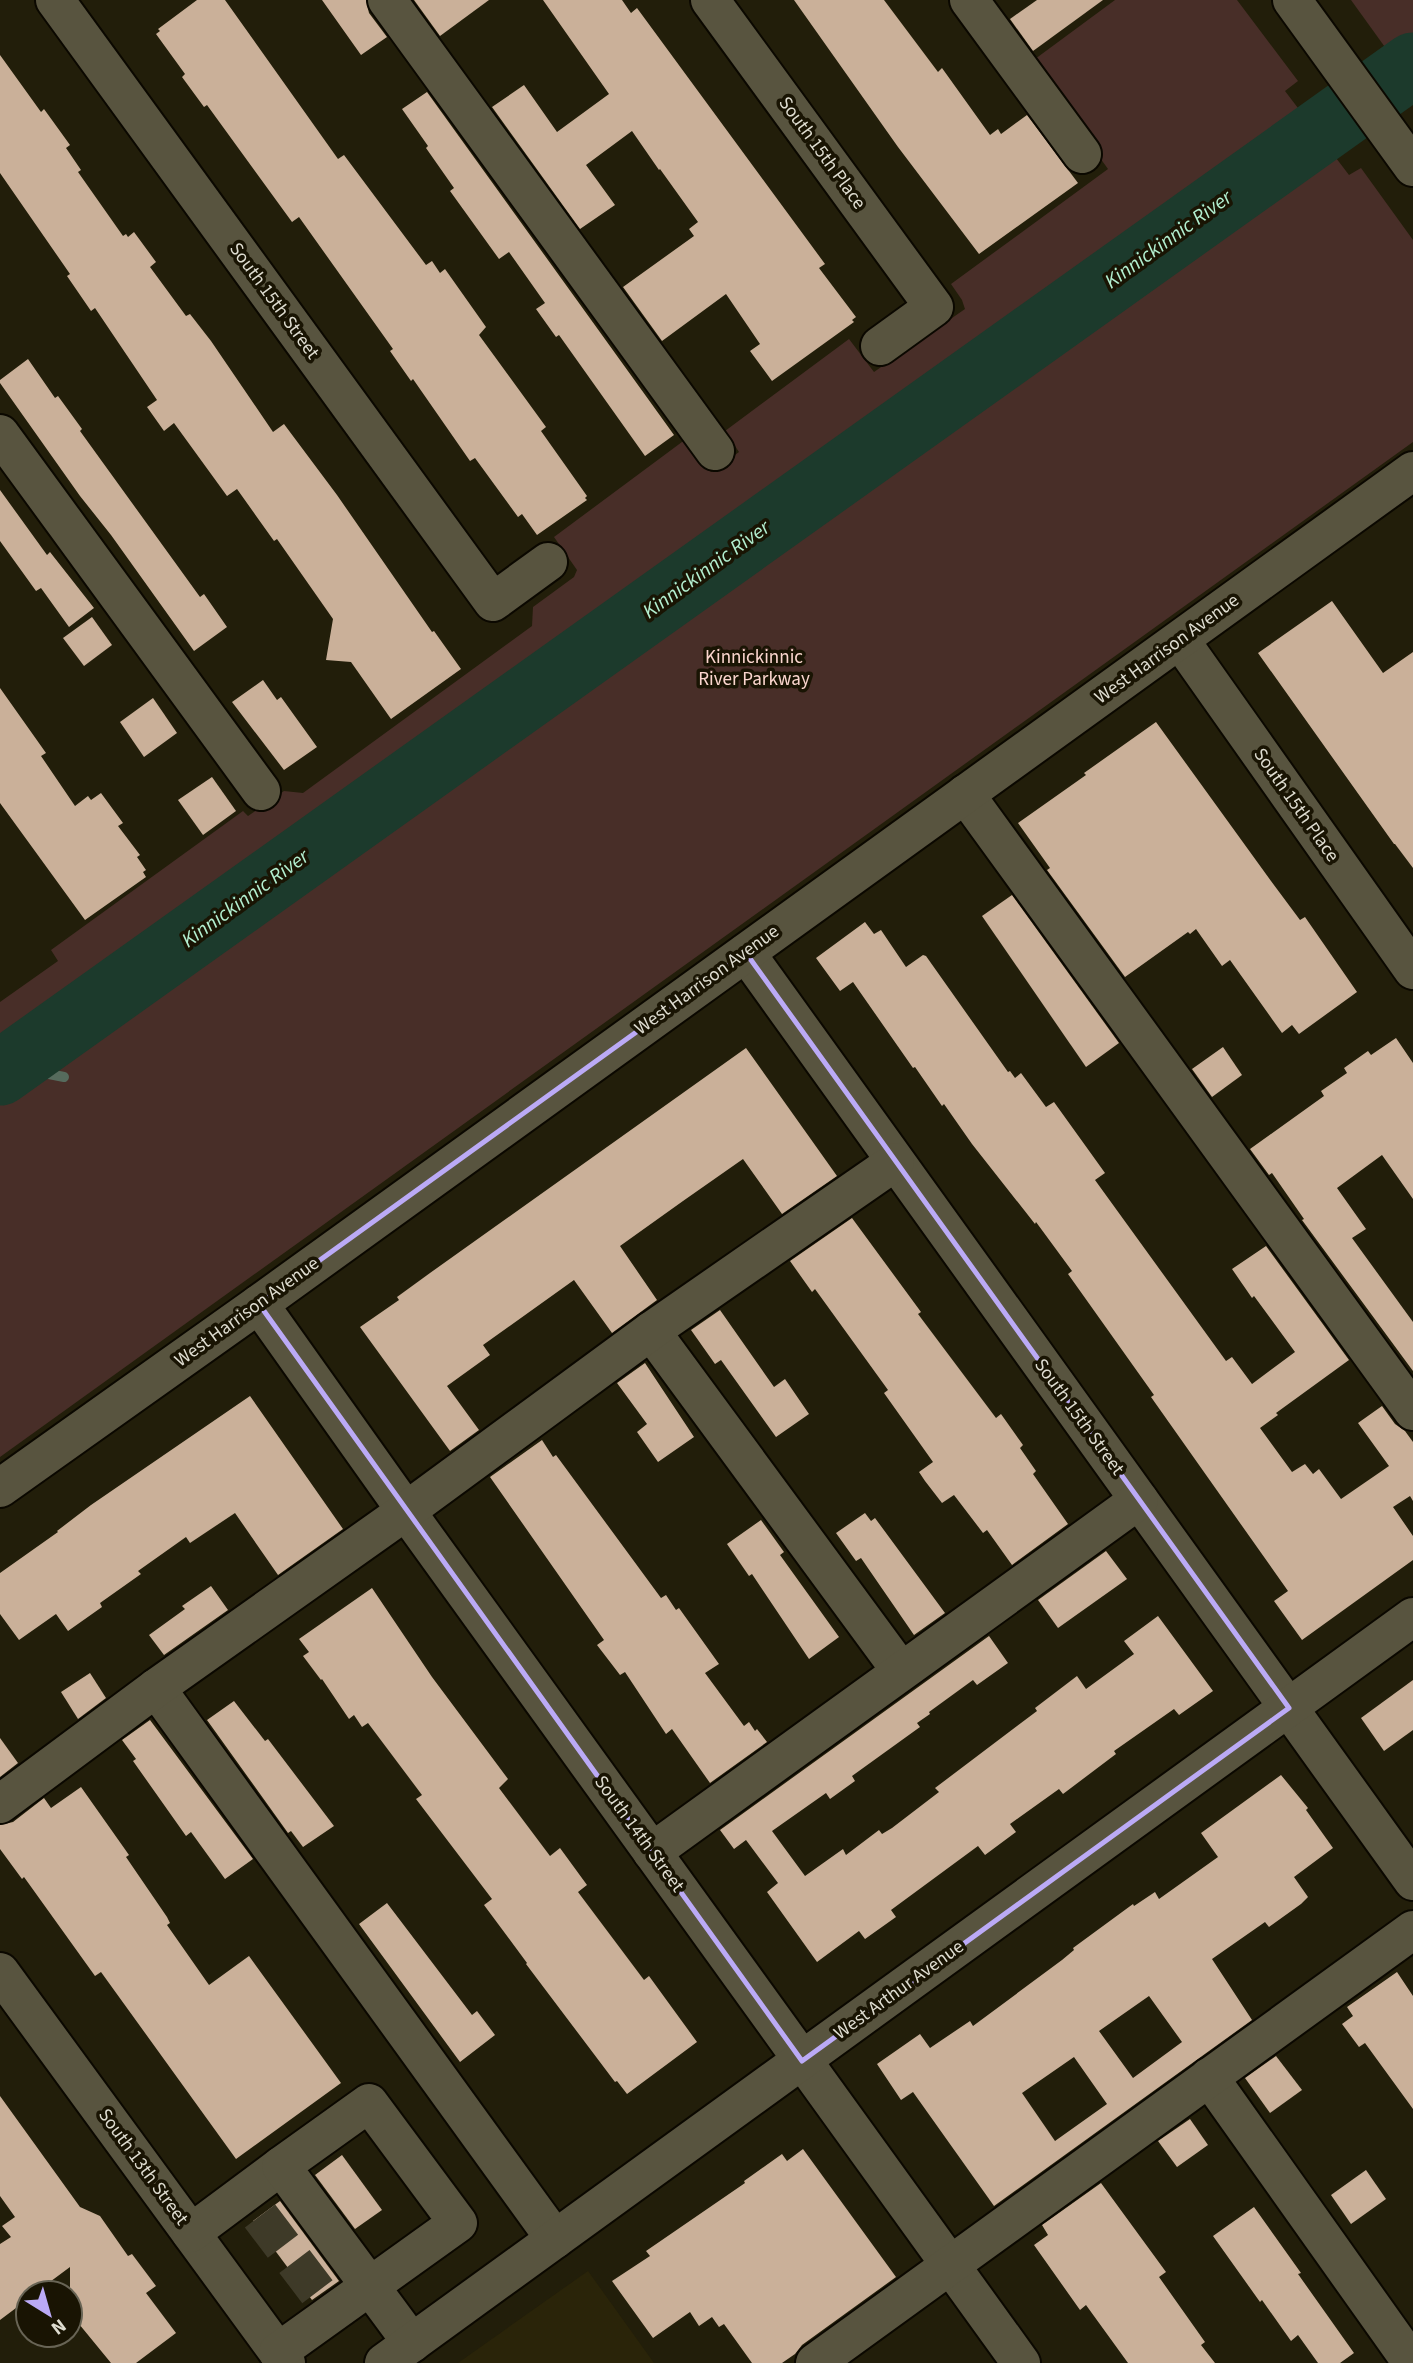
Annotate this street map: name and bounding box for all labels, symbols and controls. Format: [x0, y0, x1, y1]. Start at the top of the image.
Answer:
street label: South 15th Place [772, 91, 872, 215]
water label: Kinnickinnic River [1098, 182, 1239, 296]
street label: South 15th Street [222, 237, 326, 365]
water label: Kinnickinnic River [636, 512, 777, 626]
street label: West Harrison Avenue [1089, 587, 1245, 711]
park label: Kinnickinnic River Parkway [698, 644, 810, 693]
street label: South 15th Place [1247, 743, 1345, 867]
water label: Kinnickinnic River [175, 841, 316, 955]
street label: West Harrison Avenue [629, 918, 785, 1042]
street label: West Harrison Avenue [169, 1250, 325, 1374]
street label: South 15th Street [1027, 1353, 1131, 1481]
street label: South 14th Street [587, 1770, 691, 1898]
street label: West Arthur Avenue [828, 1933, 970, 2047]
street label: South 13th Street [91, 2103, 195, 2231]
north arrow [14, 2279, 84, 2349]
text: N [45, 2312, 72, 2341]

